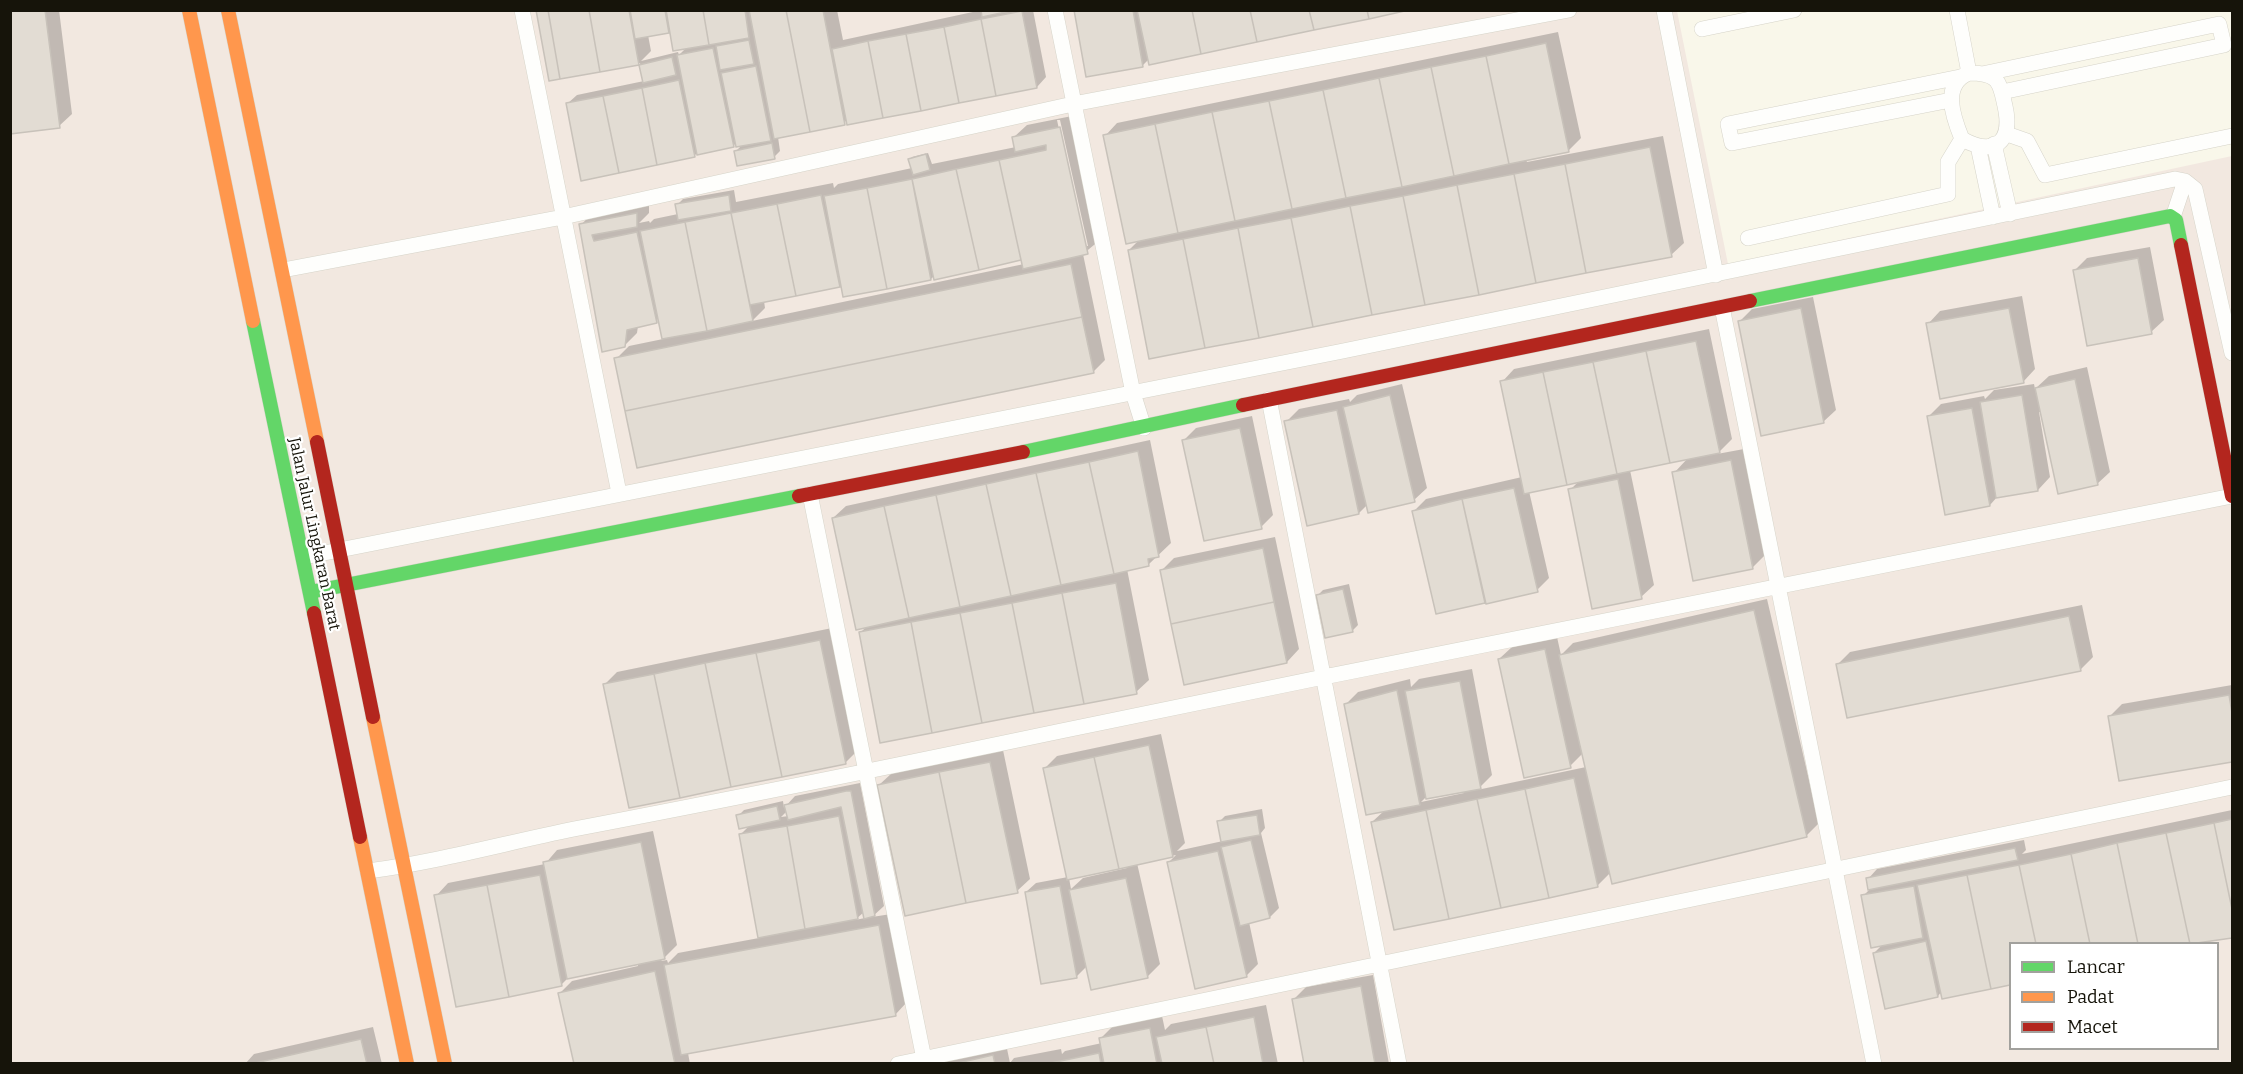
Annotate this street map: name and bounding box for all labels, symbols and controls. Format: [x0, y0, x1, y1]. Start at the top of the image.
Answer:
street label: Jalan Jalur Lingkaran Barat [284, 436, 344, 632]
legend [2009, 942, 2219, 1050]
text: Lancar [2067, 956, 2125, 978]
text: Padat [2067, 986, 2114, 1008]
text: Macet [2067, 1016, 2118, 1038]

